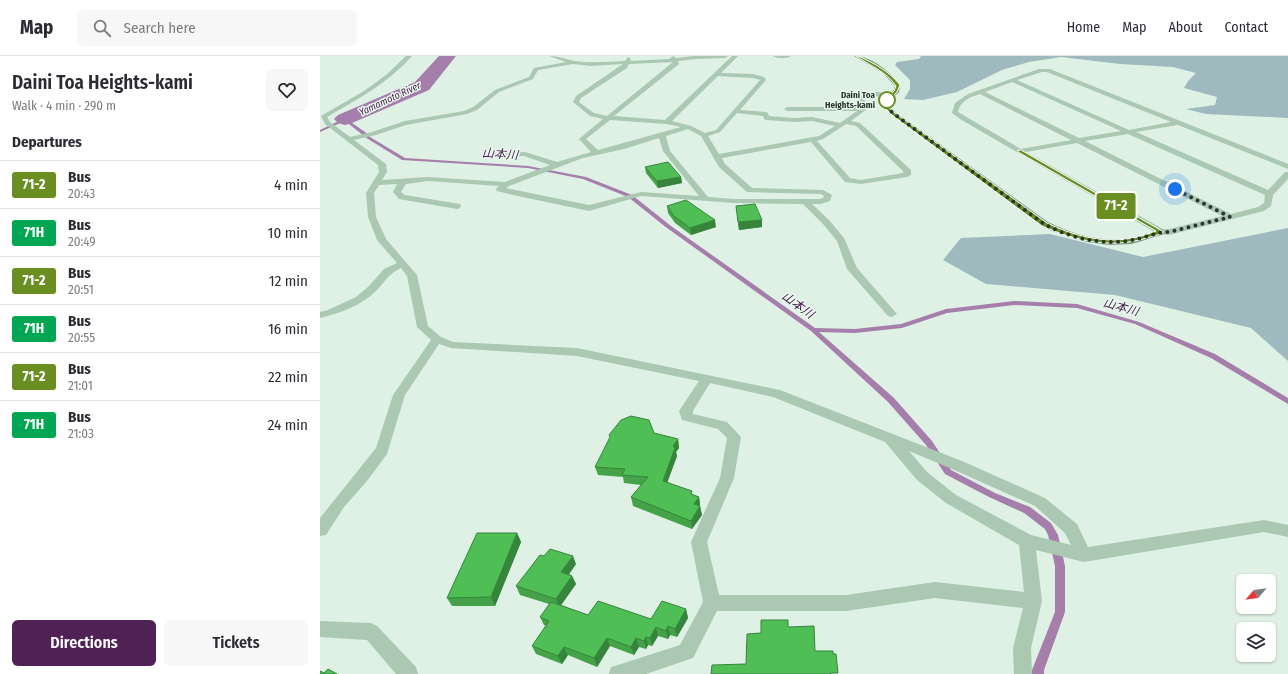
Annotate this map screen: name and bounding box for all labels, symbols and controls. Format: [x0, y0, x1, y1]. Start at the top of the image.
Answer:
search box [77, 10, 357, 46]
text: Map [20, 16, 53, 39]
icon: search [91, 17, 113, 39]
text: Search here [123, 19, 196, 37]
text: Home [1067, 19, 1100, 36]
text: Map [1122, 19, 1146, 36]
text: About [1168, 19, 1203, 36]
text: Contact [1225, 19, 1268, 36]
button: heart [266, 69, 308, 111]
text: Daini Toa Heights-kami [12, 71, 193, 94]
water label: Yamamoto River [357, 79, 423, 118]
place label: Daini Toa Heights-kami [825, 90, 876, 110]
marker: Daini Toa Heights-kami [878, 91, 896, 109]
text: Walk · 4 min · 290 m [12, 98, 116, 113]
text: Departures [12, 133, 82, 151]
water label: 山本川 [482, 146, 520, 162]
text: Bus [68, 168, 91, 186]
text: 71-2 [23, 176, 45, 193]
text: 4 min [274, 176, 308, 194]
your location [1165, 179, 1185, 199]
text: 20:43 [68, 186, 95, 201]
line badge: 71-2 [1088, 193, 1144, 219]
text: 71-2 [1105, 197, 1127, 214]
text: Bus [68, 216, 91, 234]
text: 71H [24, 224, 44, 241]
text: 10 min [268, 224, 308, 242]
text: 20:49 [68, 234, 96, 249]
text: Bus [68, 264, 91, 282]
text: 71-2 [23, 272, 45, 289]
text: 12 min [269, 272, 308, 290]
text: 20:51 [68, 282, 94, 297]
water label: 山本川 [779, 289, 818, 322]
water label: 山本川 [1102, 295, 1142, 319]
text: Bus [68, 312, 91, 330]
text: 71H [24, 320, 44, 337]
text: 16 min [268, 320, 308, 338]
text: 20:55 [68, 330, 95, 345]
text: Bus [68, 360, 91, 378]
text: 71-2 [23, 368, 45, 385]
text: 22 min [268, 368, 308, 386]
text: 21:01 [68, 378, 93, 393]
text: Bus [68, 408, 91, 426]
text: 71H [24, 416, 44, 433]
text: 24 min [268, 416, 308, 434]
text: 21:03 [68, 426, 94, 441]
north arrow [1236, 574, 1276, 614]
map controls [1236, 574, 1276, 662]
button: Directions [12, 620, 156, 666]
button: Tickets [164, 620, 308, 666]
button: layers [1236, 622, 1276, 662]

